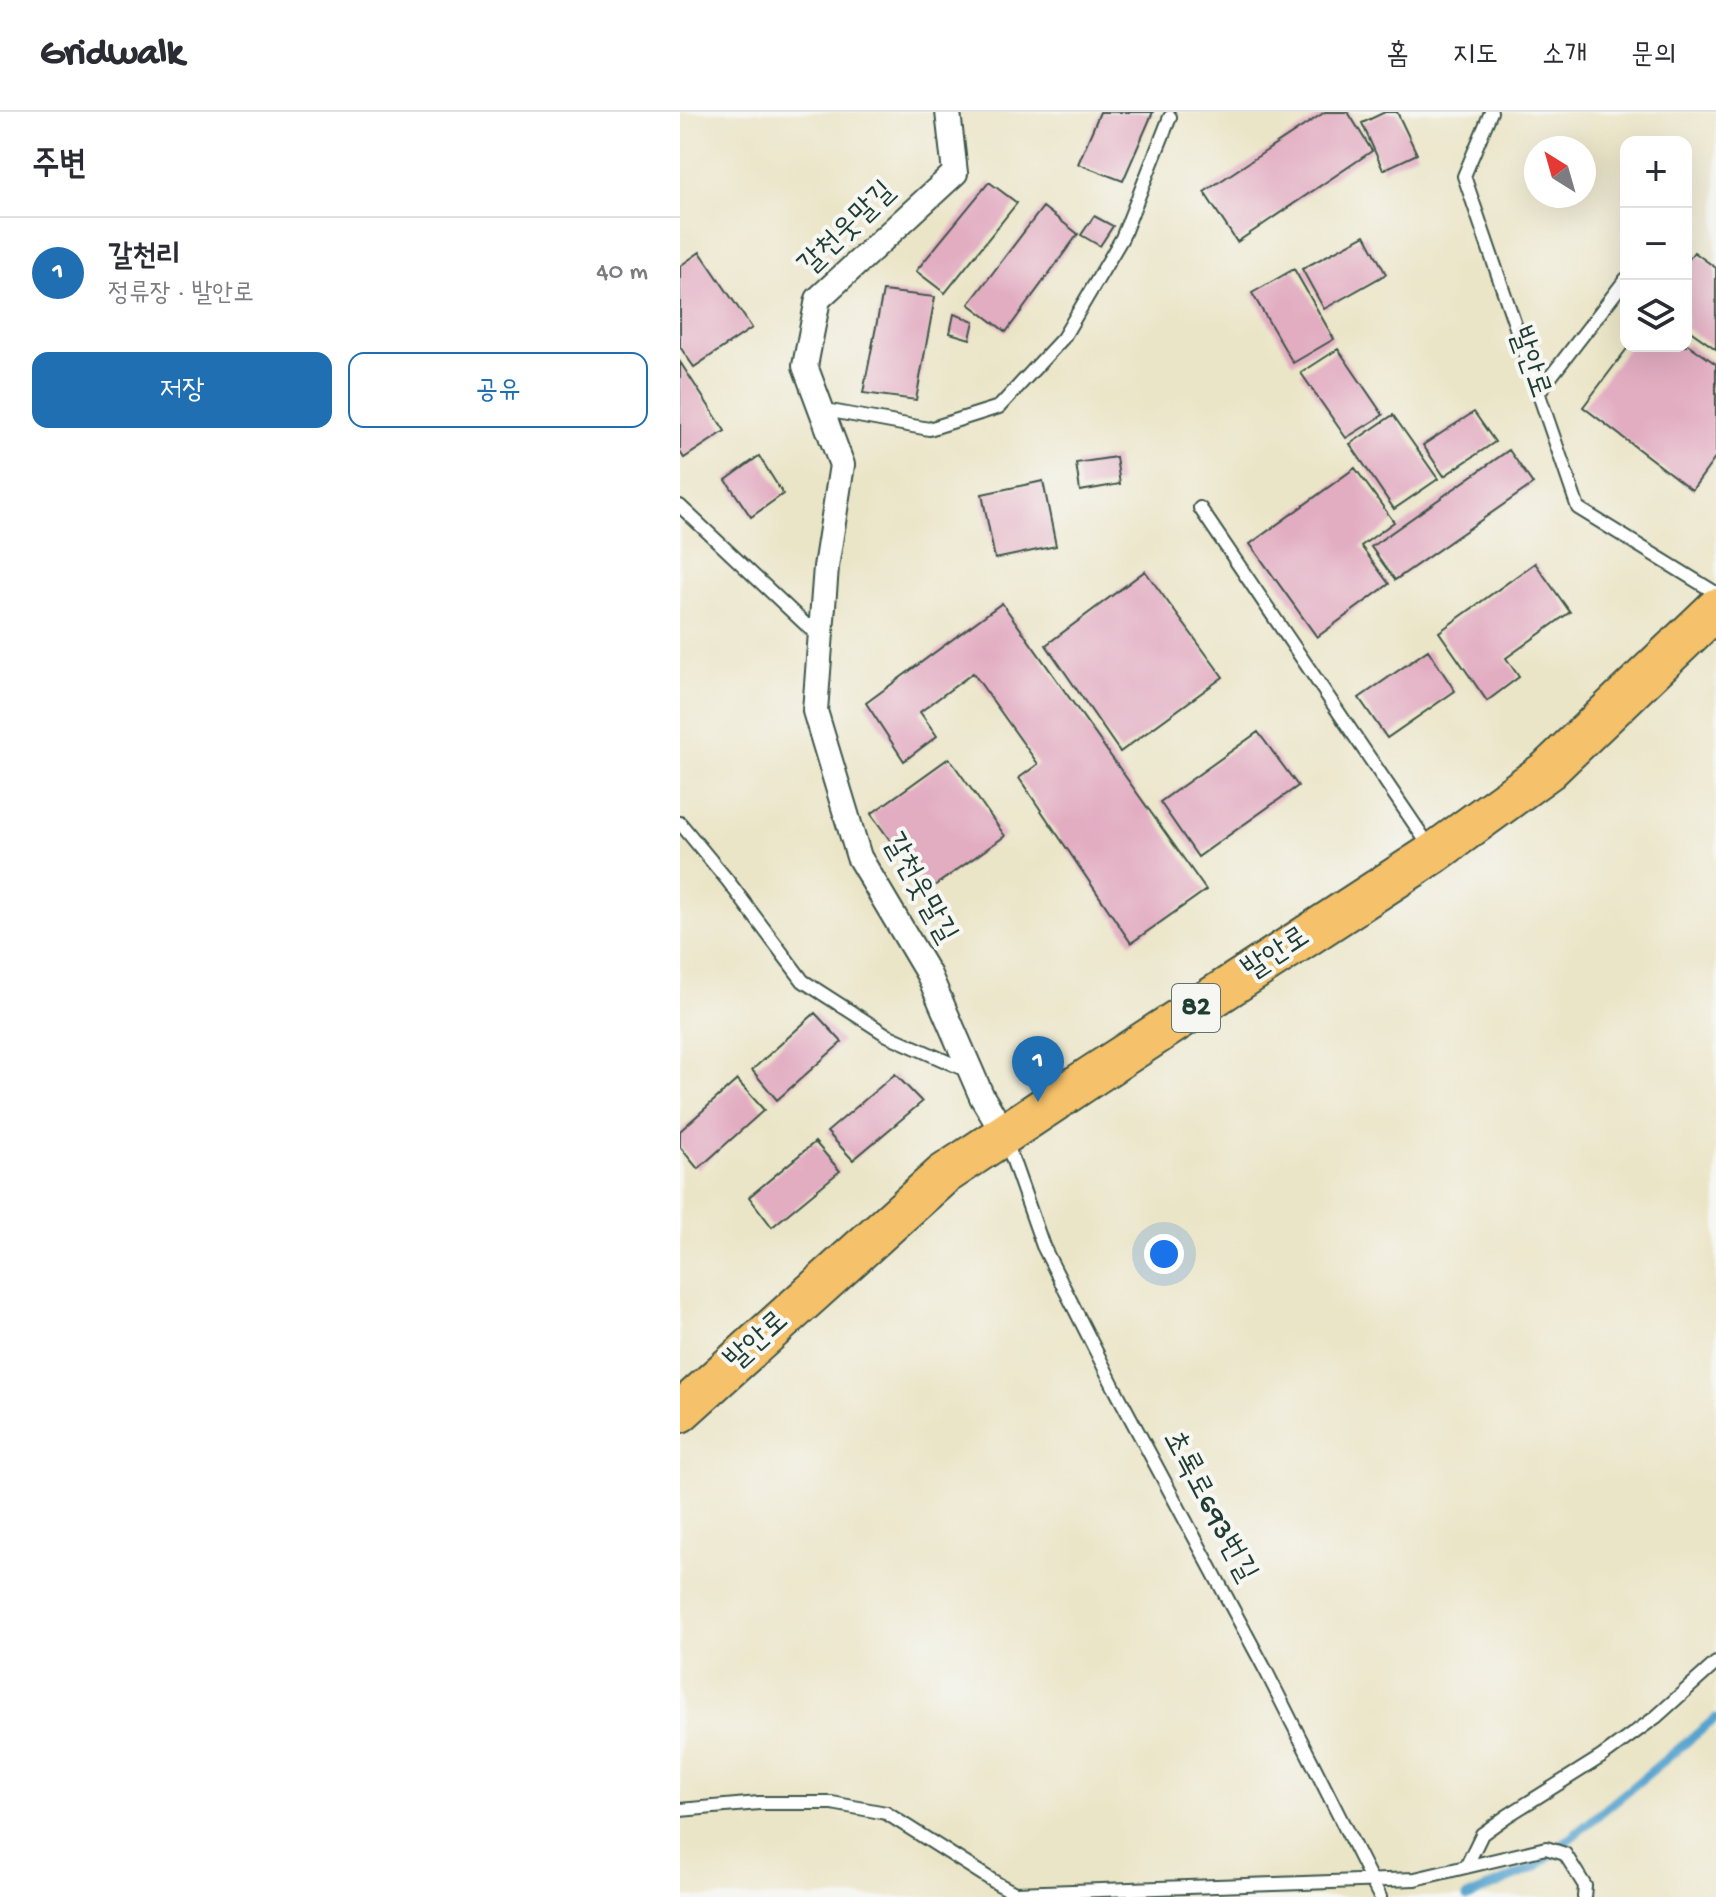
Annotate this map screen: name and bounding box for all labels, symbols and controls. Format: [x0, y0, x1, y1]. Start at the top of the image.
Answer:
text: Gridwalk [40, 33, 184, 77]
text: 홈 [1386, 40, 1409, 73]
text: 지도 [1453, 40, 1498, 73]
text: 소개 [1542, 40, 1587, 73]
text: 문의 [1631, 40, 1676, 73]
north arrow [1524, 136, 1596, 208]
map controls [1620, 136, 1692, 352]
button: + [1620, 136, 1692, 208]
text: 주변 [32, 147, 87, 187]
street label: 갈천웃말길 [792, 175, 904, 285]
button: − [1620, 208, 1692, 280]
text: 갈천리 [108, 241, 180, 276]
text: 1 [53, 258, 63, 289]
text: 40 m [596, 258, 648, 289]
text: 정류장 · 발안로 [108, 280, 254, 311]
button: layers [1620, 280, 1692, 352]
street label: 발안로 [1500, 323, 1556, 403]
button: 저장 [32, 352, 332, 428]
button: 공유 [348, 352, 648, 428]
street label: 갈천웃말길 [873, 828, 963, 950]
street label: 발안로 [1237, 921, 1317, 989]
road number: 82 [1172, 984, 1220, 1032]
pin: 1 [1012, 1036, 1064, 1102]
your location [1144, 1234, 1184, 1274]
street label: 발안로 [719, 1305, 797, 1379]
street label: 초록로693번길 [1153, 1425, 1263, 1589]

